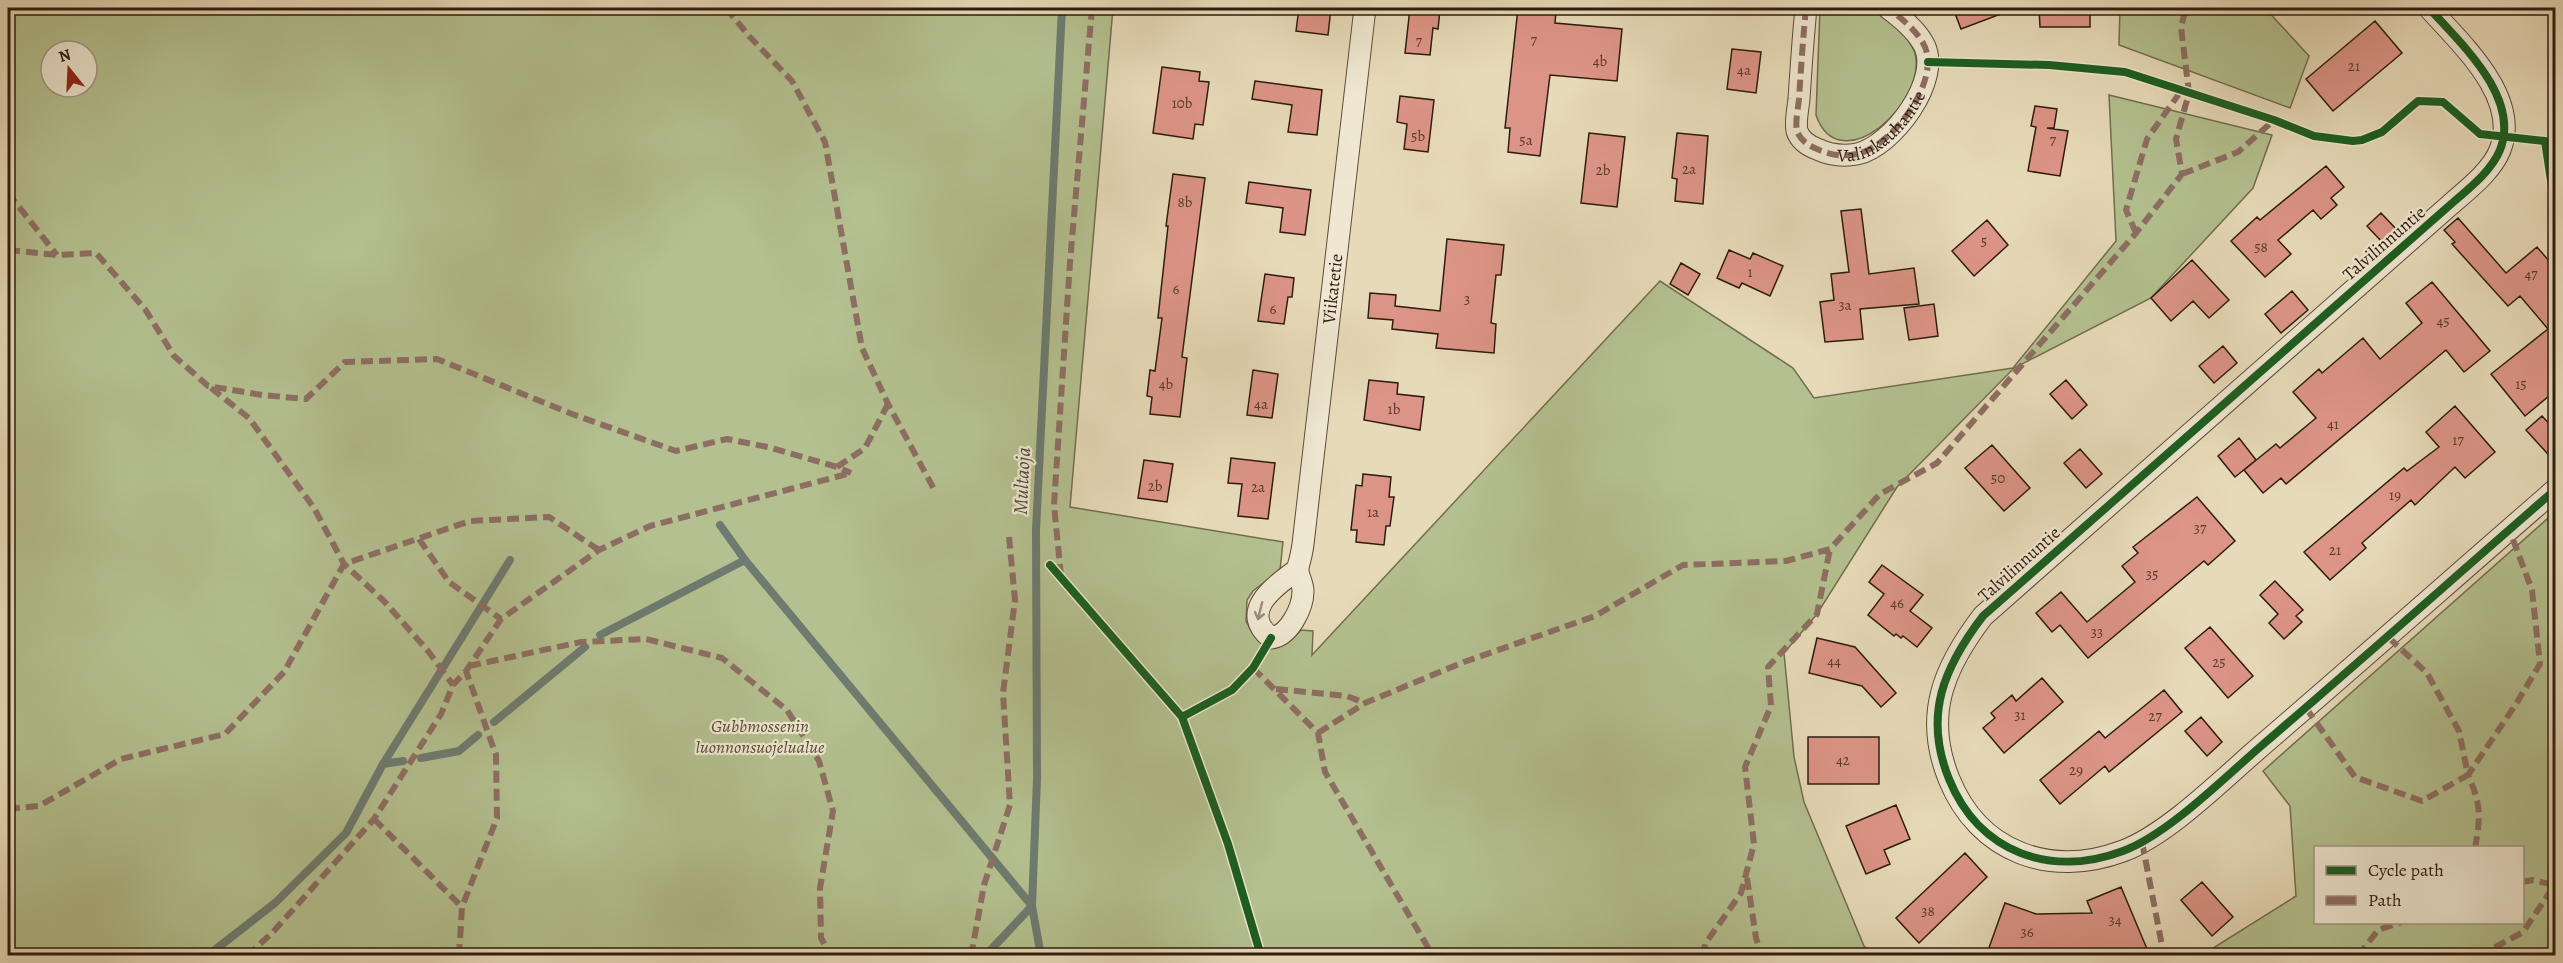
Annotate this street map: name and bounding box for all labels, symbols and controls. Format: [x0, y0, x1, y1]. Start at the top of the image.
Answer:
house number: 7 [1531, 30, 1538, 50]
house number: 7 [1416, 31, 1423, 51]
north arrow [39, 39, 99, 99]
text: N [56, 43, 74, 68]
house number: 4b [1593, 51, 1608, 71]
house number: 21 [2348, 56, 2360, 76]
house number: 4a [1737, 60, 1751, 80]
street label: Valinkauhantie [1836, 87, 1931, 168]
house number: 10b [1172, 93, 1193, 113]
house number: 5b [1411, 126, 1425, 146]
house number: 5a [1519, 130, 1533, 150]
house number: 7 [2050, 130, 2057, 150]
house number: 2a [1682, 159, 1696, 179]
house number: 2b [1596, 160, 1611, 180]
house number: 8b [1178, 192, 1193, 212]
street label: Talvilinnuntie [2337, 200, 2431, 286]
house number: 5 [1981, 231, 1987, 251]
house number: 58 [2254, 237, 2268, 257]
street label: Viikatetie [1316, 252, 1348, 326]
house number: 1 [1747, 262, 1753, 282]
house number: 47 [2524, 264, 2538, 284]
house number: 6 [1173, 279, 1180, 299]
house number: 3 [1464, 289, 1470, 309]
house number: 3a [1838, 295, 1852, 315]
house number: 6 [1270, 299, 1277, 319]
house number: 45 [2436, 311, 2450, 331]
house number: 4b [1159, 374, 1174, 394]
house number: 15 [2515, 374, 2527, 394]
house number: 4a [1254, 394, 1268, 414]
house number: 1b [1388, 399, 1401, 419]
house number: 41 [2327, 414, 2339, 434]
house number: 17 [2452, 430, 2464, 450]
water label: Multaoja [1007, 447, 1037, 515]
house number: 50 [1991, 468, 2005, 488]
house number: 2b [1148, 476, 1163, 496]
house number: 2a [1251, 477, 1265, 497]
house number: 19 [2389, 485, 2401, 505]
house number: 1a [1367, 502, 1379, 522]
house number: 37 [2194, 518, 2207, 538]
street label: Talvilinnuntie [1973, 521, 2065, 607]
house number: 21 [2329, 540, 2341, 560]
house number: 35 [2146, 564, 2158, 584]
house number: 46 [1890, 593, 1904, 613]
one-way arrow [1254, 601, 1266, 620]
house number: 33 [2091, 622, 2103, 642]
house number: 44 [1827, 651, 1841, 671]
house number: 25 [2212, 652, 2226, 672]
house number: 31 [2014, 705, 2026, 725]
house number: 27 [2148, 706, 2162, 726]
park label: Gubbmossenin luonnonsuojelualue [695, 714, 825, 759]
house number: 42 [1836, 750, 1850, 770]
house number: 29 [2069, 760, 2083, 780]
legend [2314, 846, 2524, 924]
text: Cycle path [2368, 858, 2444, 882]
text: Path [2368, 888, 2402, 912]
house number: 38 [1921, 901, 1935, 921]
house number: 34 [2108, 910, 2122, 930]
house number: 36 [2020, 922, 2034, 942]

